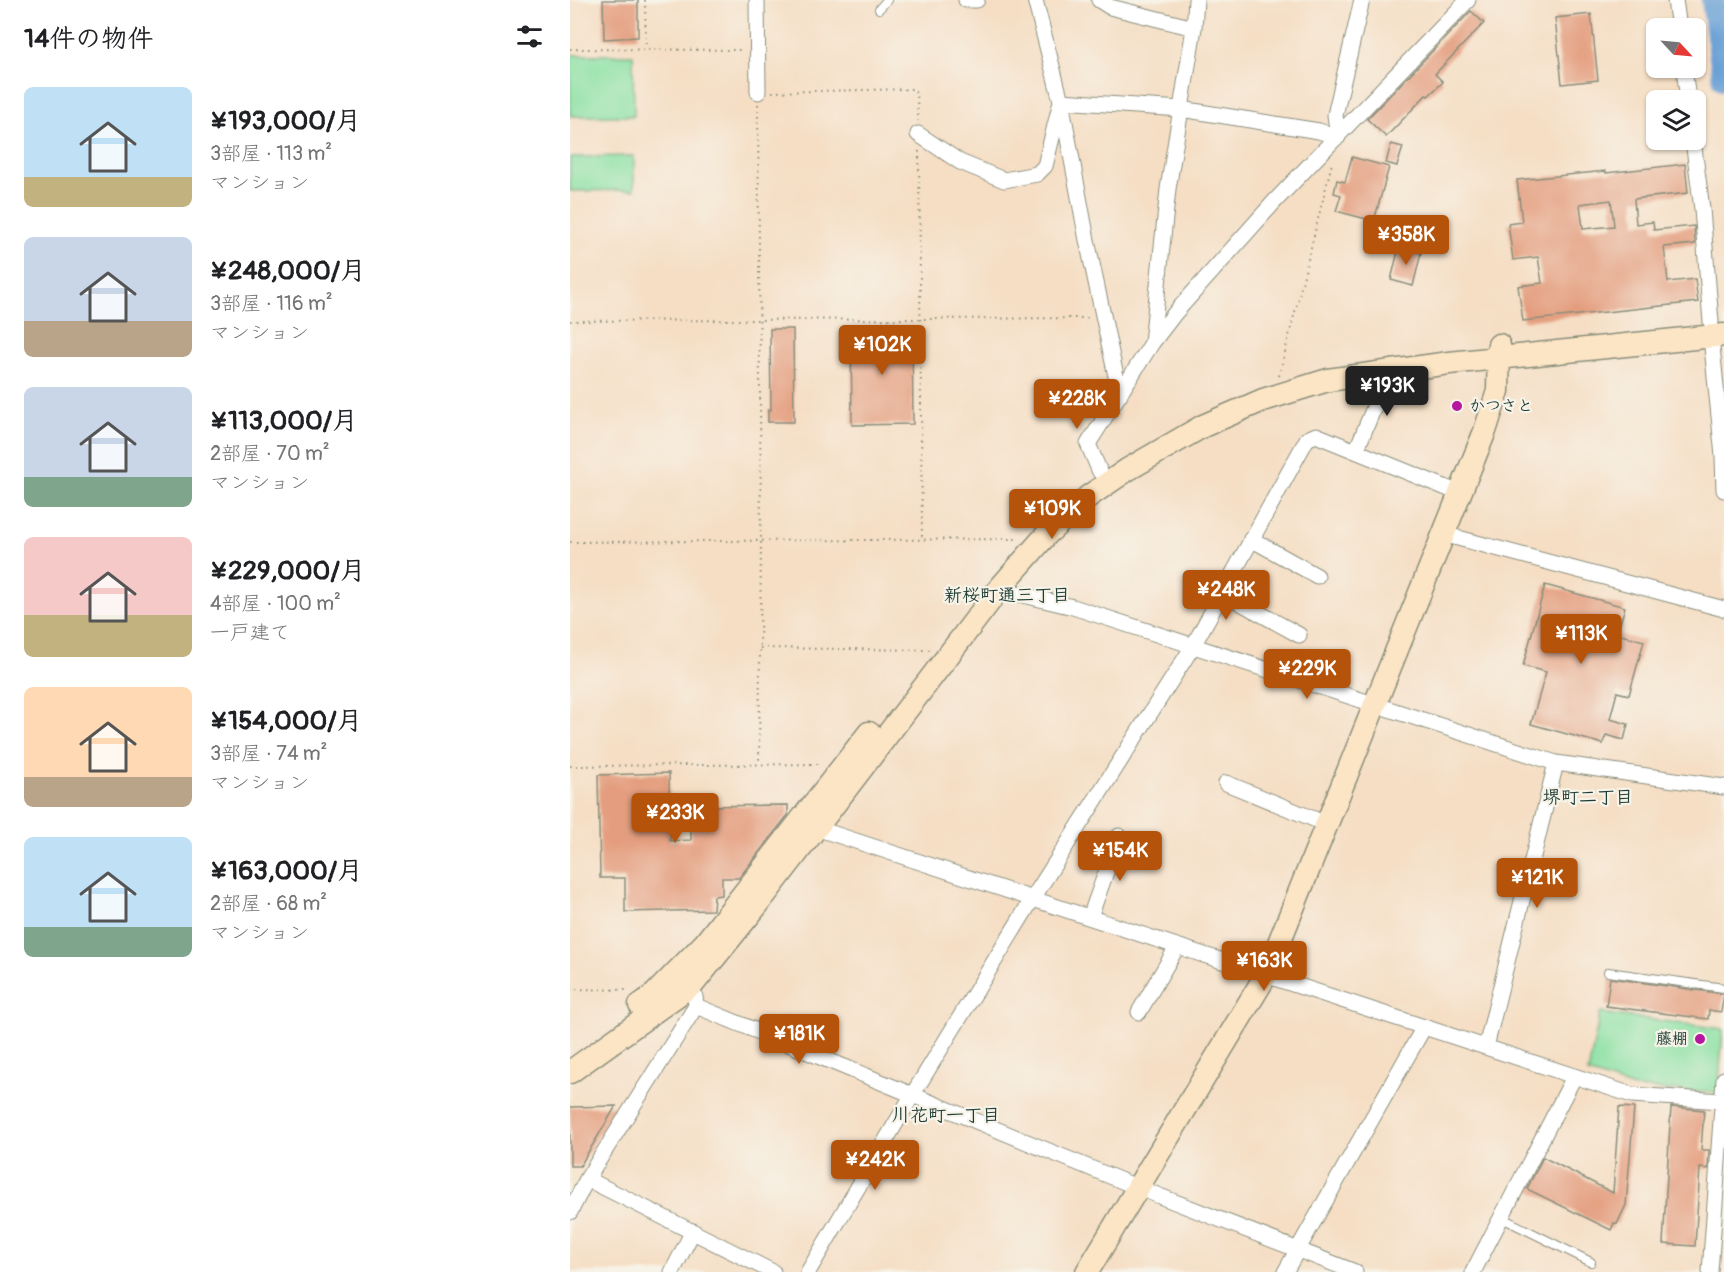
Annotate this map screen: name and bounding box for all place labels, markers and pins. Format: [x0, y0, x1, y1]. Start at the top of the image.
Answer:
pin: ¥358K [1364, 215, 1448, 266]
pin: ¥102K [840, 325, 924, 376]
pin: ¥193K [1345, 366, 1429, 417]
pin: ¥228K [1035, 379, 1119, 430]
place label: かつさと [1469, 396, 1533, 416]
marker: かつさと [1450, 399, 1464, 413]
pin: ¥109K [1010, 489, 1094, 540]
pin: ¥248K [1184, 570, 1268, 621]
pin: ¥113K [1539, 614, 1623, 665]
pin: ¥229K [1265, 649, 1349, 700]
pin: ¥233K [633, 793, 717, 844]
pin: ¥154K [1078, 831, 1162, 882]
pin: ¥121K [1495, 858, 1579, 909]
pin: ¥163K [1222, 941, 1306, 992]
pin: ¥181K [757, 1014, 841, 1065]
place label: 藤棚 [1656, 1029, 1688, 1049]
marker: 藤棚 [1693, 1032, 1707, 1046]
pin: ¥242K [833, 1140, 917, 1191]

